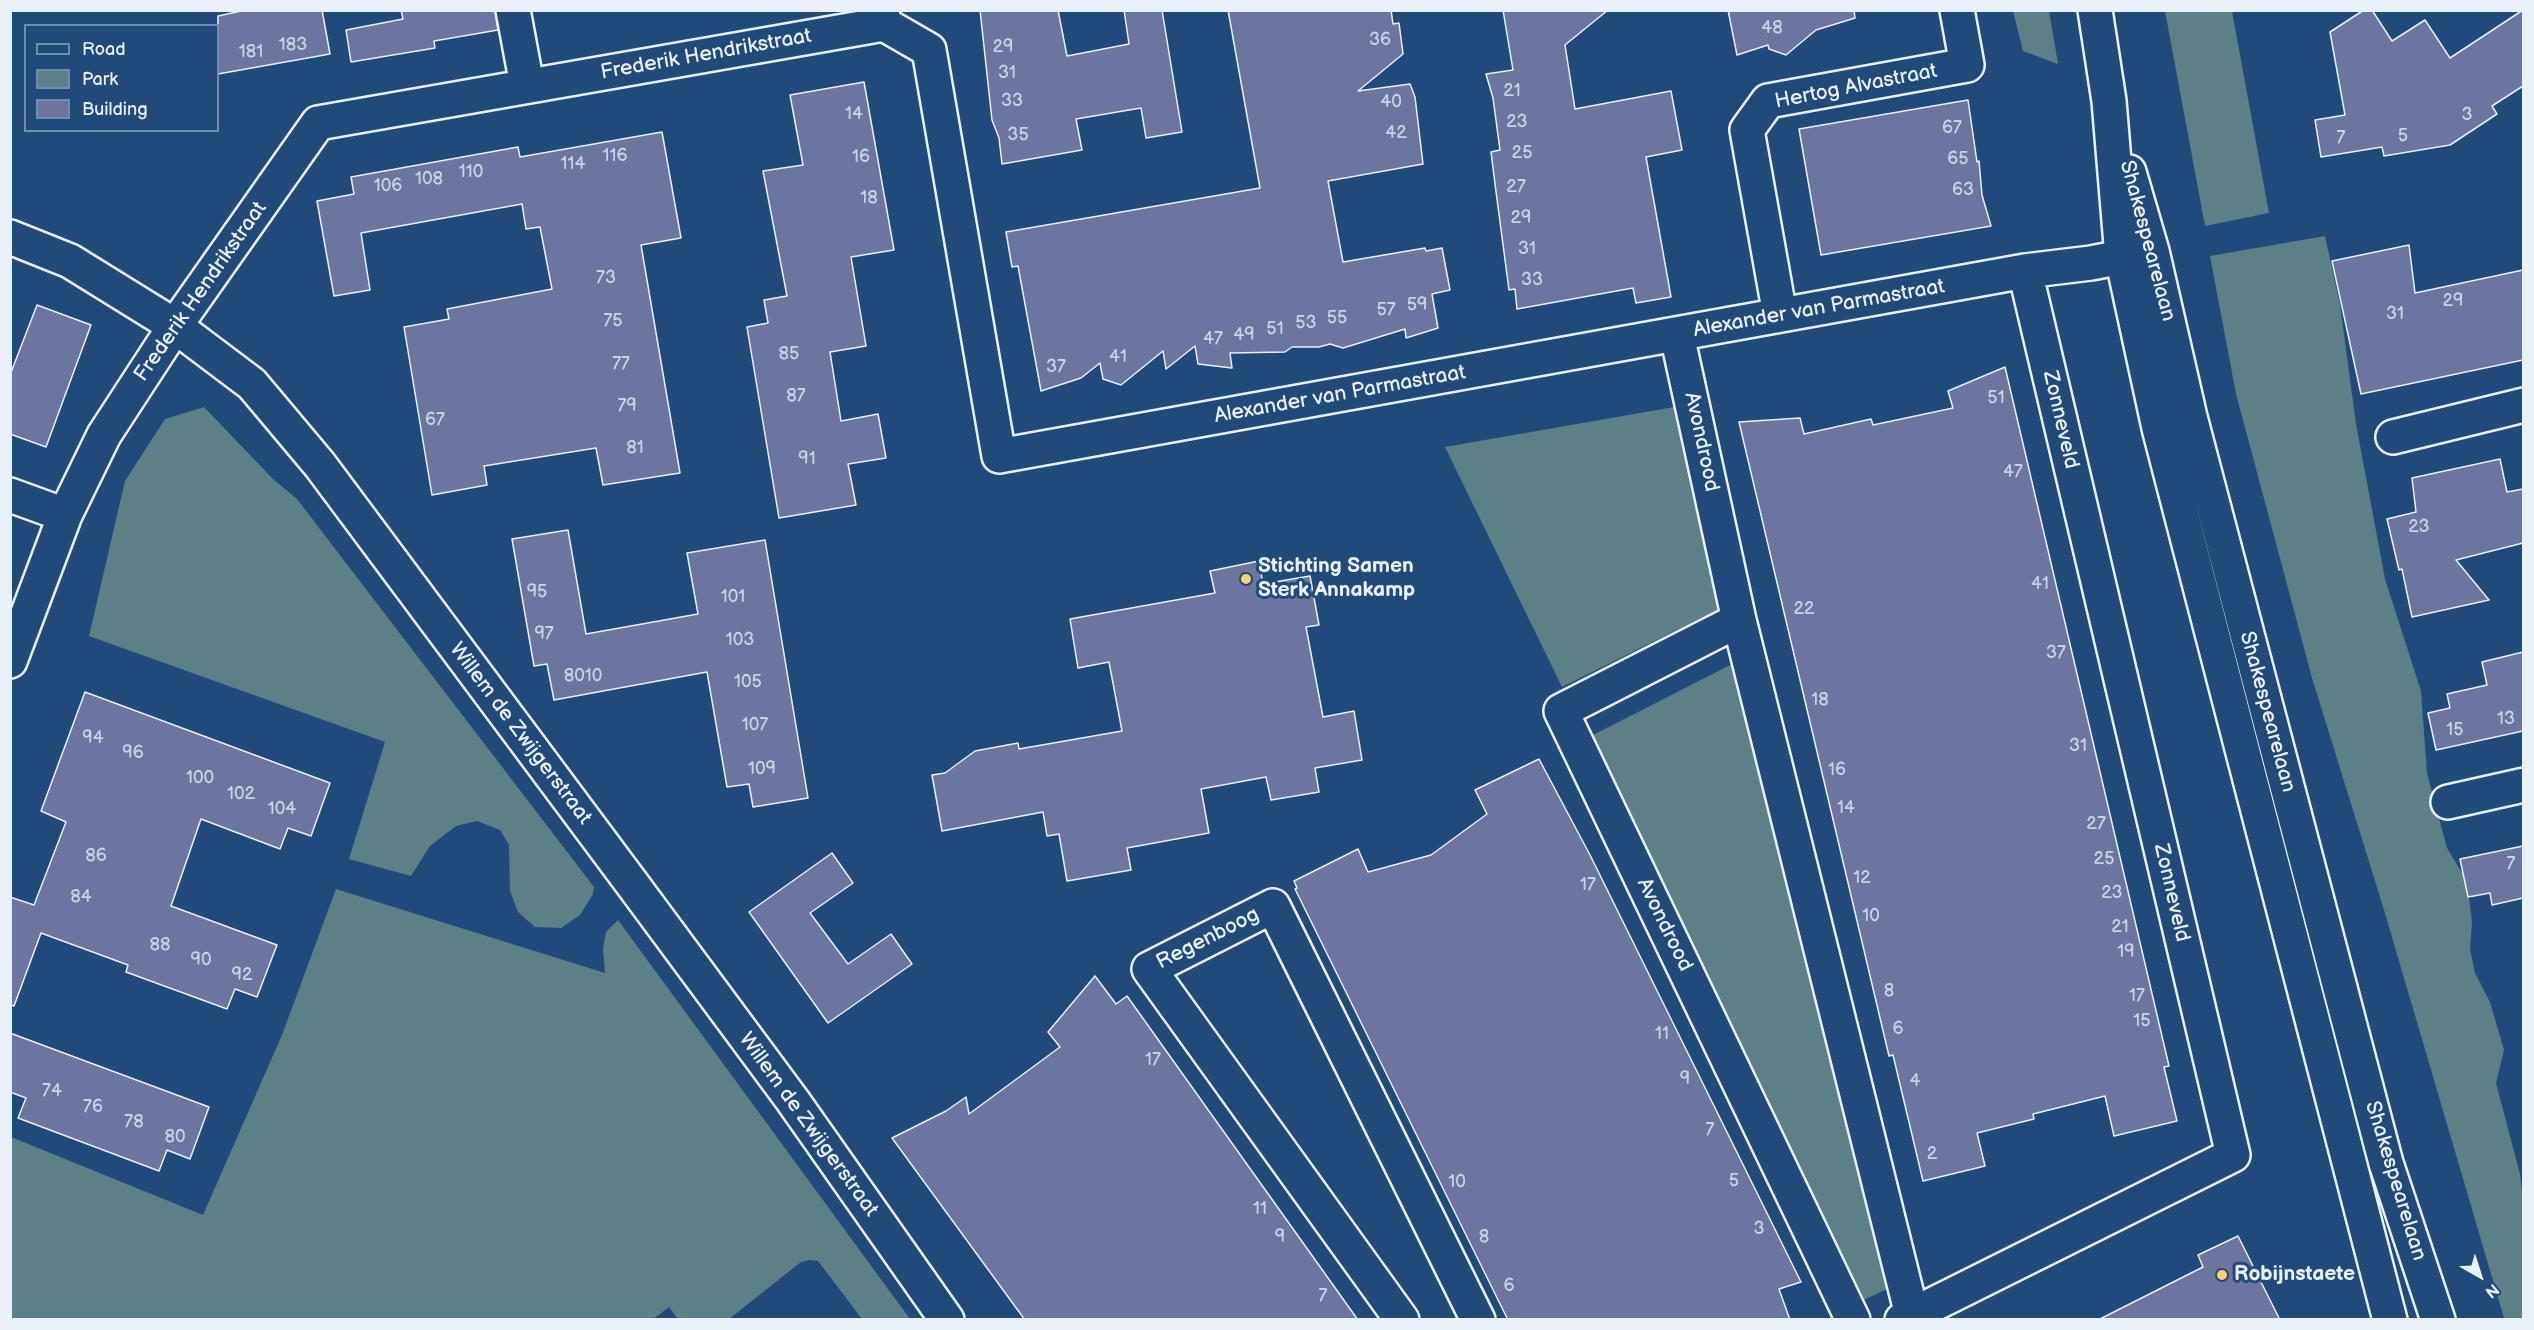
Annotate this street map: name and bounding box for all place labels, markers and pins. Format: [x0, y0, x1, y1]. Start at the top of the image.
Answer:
place label: Stichting Samen Sterk Annakamp [1258, 554, 1415, 604]
marker: Stichting Samen Sterk Annakamp [1239, 572, 1253, 586]
place label: Robijnstaete [2234, 1262, 2355, 1288]
marker: Robijnstaete [2215, 1268, 2229, 1282]

